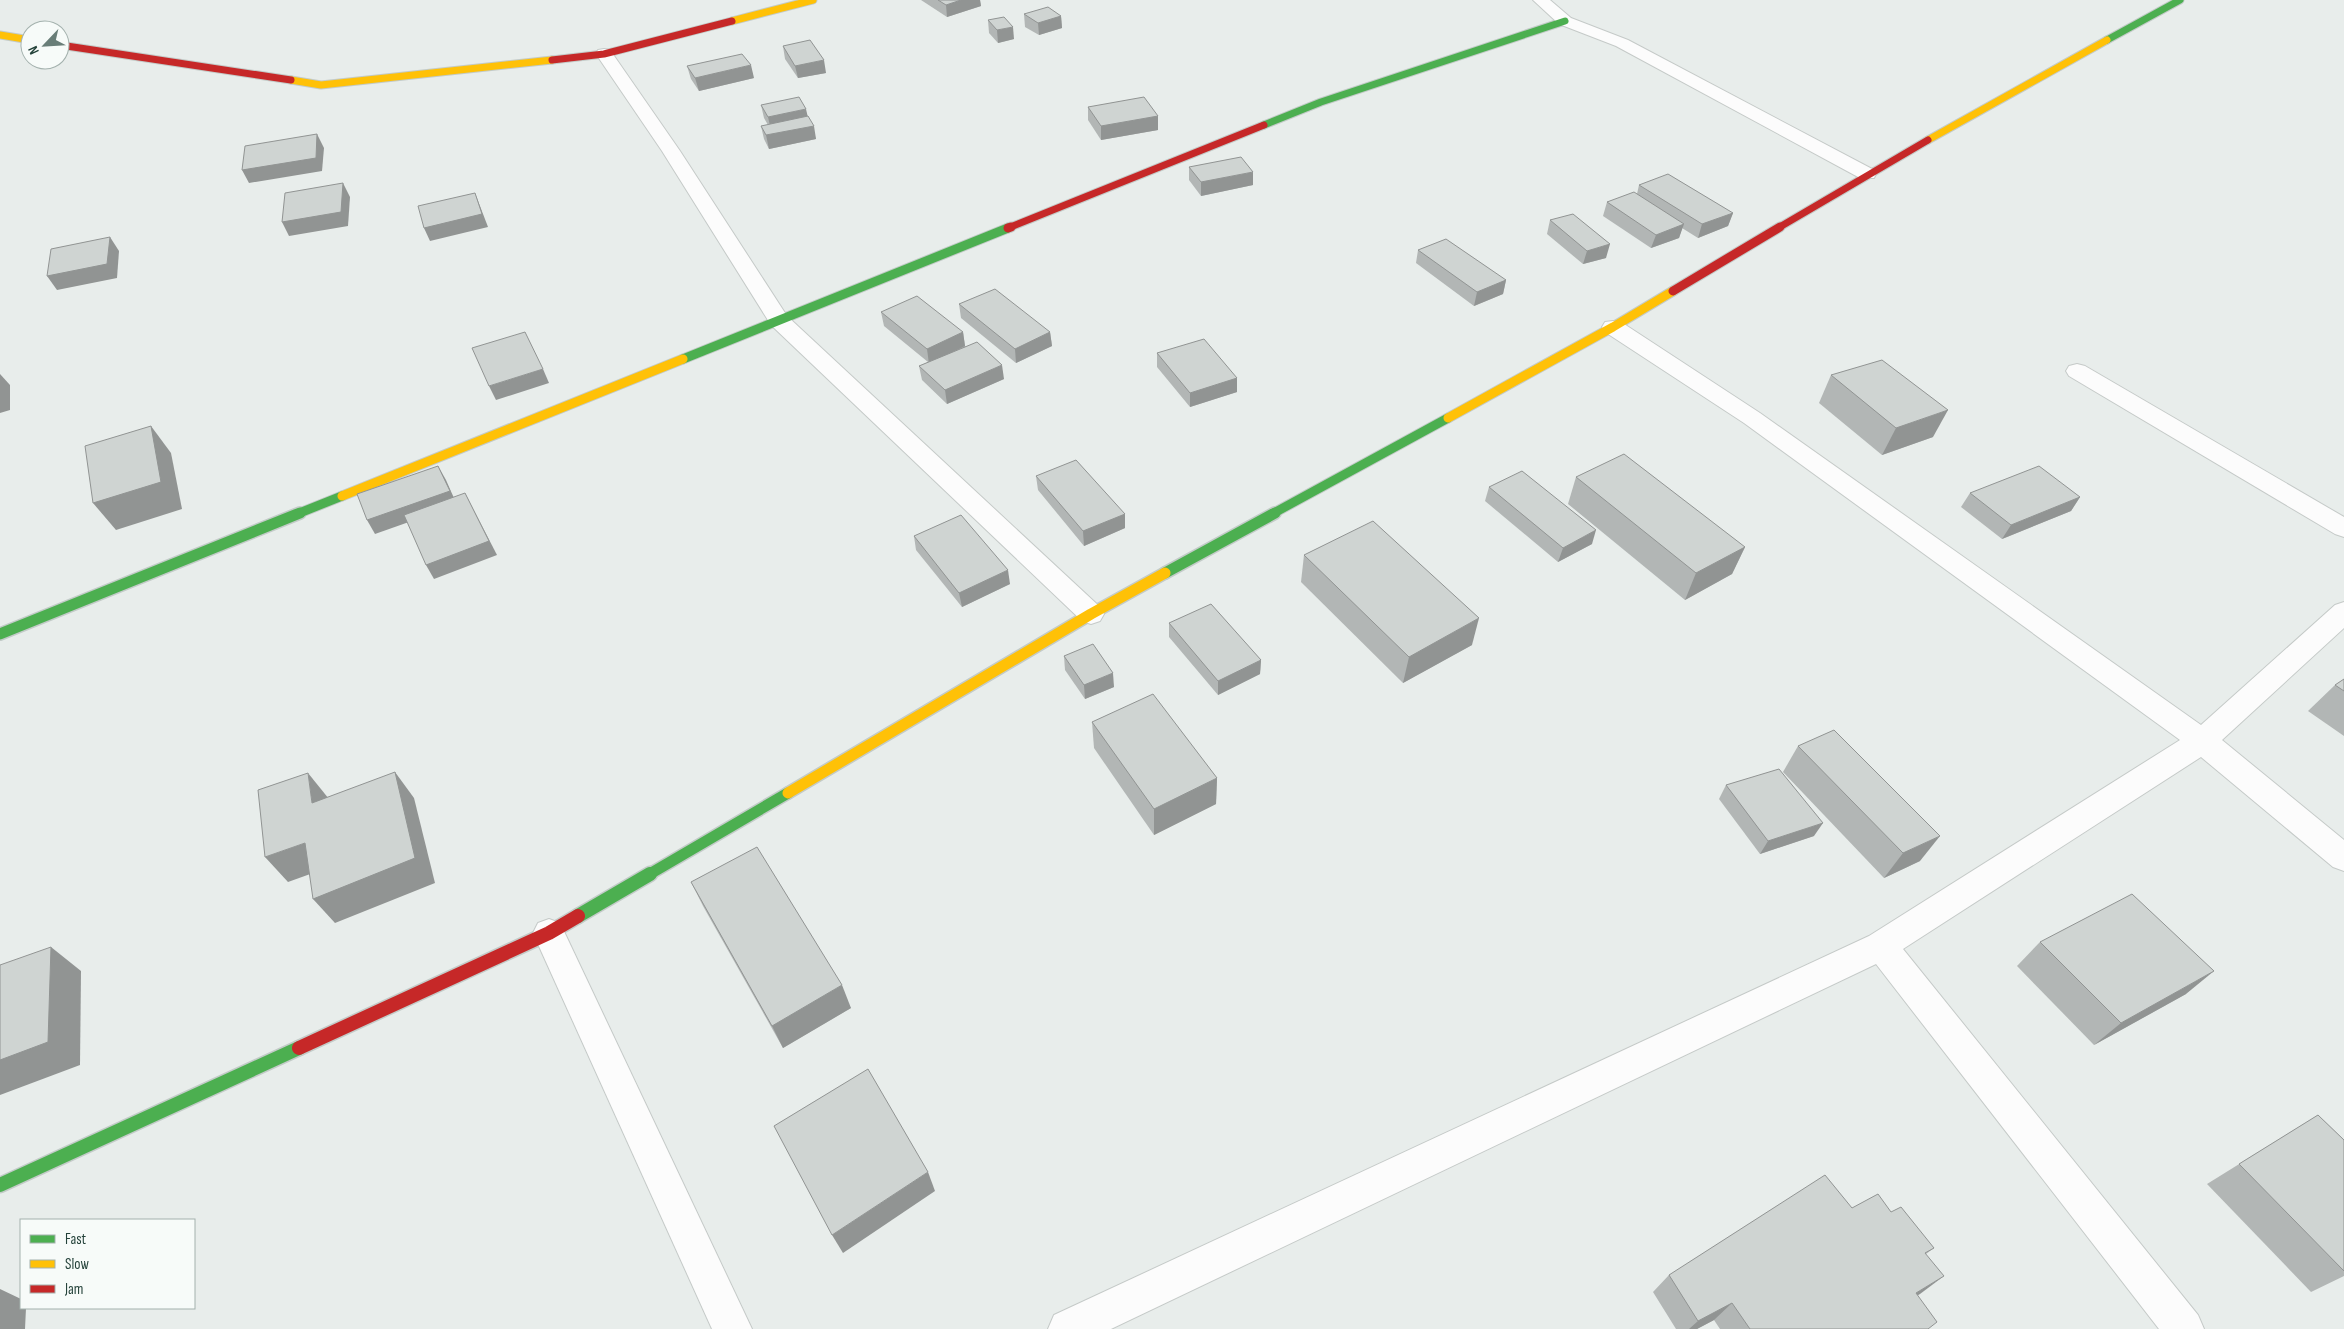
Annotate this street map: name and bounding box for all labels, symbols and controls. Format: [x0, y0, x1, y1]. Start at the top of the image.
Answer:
north arrow [20, 20, 70, 70]
text: N [24, 43, 43, 57]
legend [20, 1219, 195, 1309]
text: Fast [65, 1230, 87, 1249]
text: Slow [65, 1255, 89, 1274]
text: Jam [64, 1280, 83, 1299]

